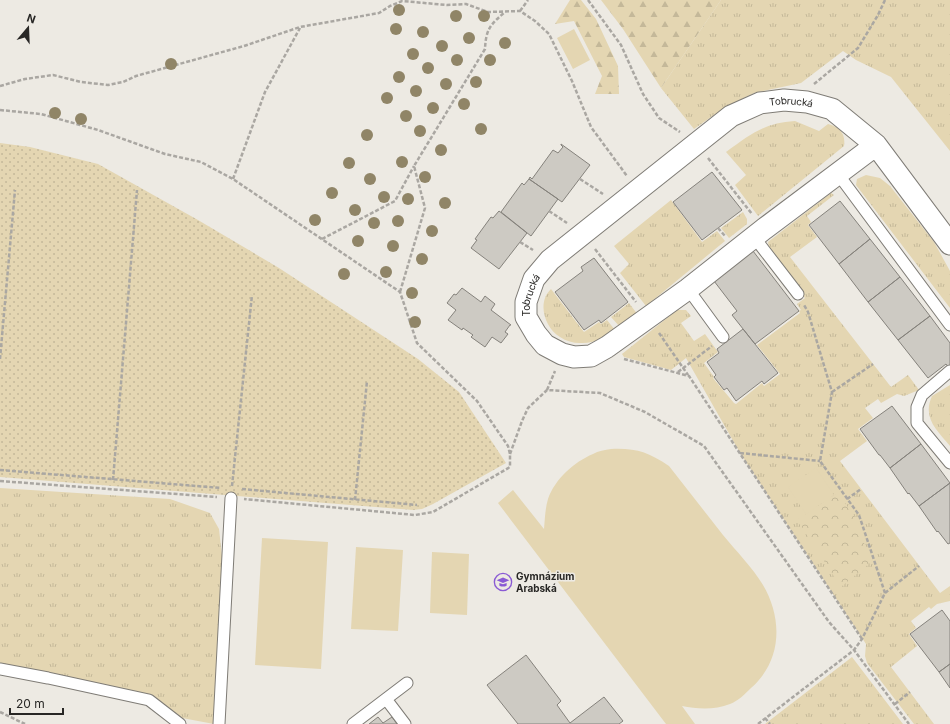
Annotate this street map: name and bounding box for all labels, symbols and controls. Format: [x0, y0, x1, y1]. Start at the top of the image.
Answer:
north arrow [8, 8, 48, 48]
text: N [25, 11, 38, 27]
street label: Tobrucká [768, 94, 815, 109]
street label: Tobrucká [519, 271, 542, 317]
place label: Gymnázium Arabská [516, 570, 574, 594]
school or university icon: Gymnázium Arabská [493, 572, 513, 592]
scale bar [10, 690, 63, 716]
text: 20 m [16, 696, 45, 711]

